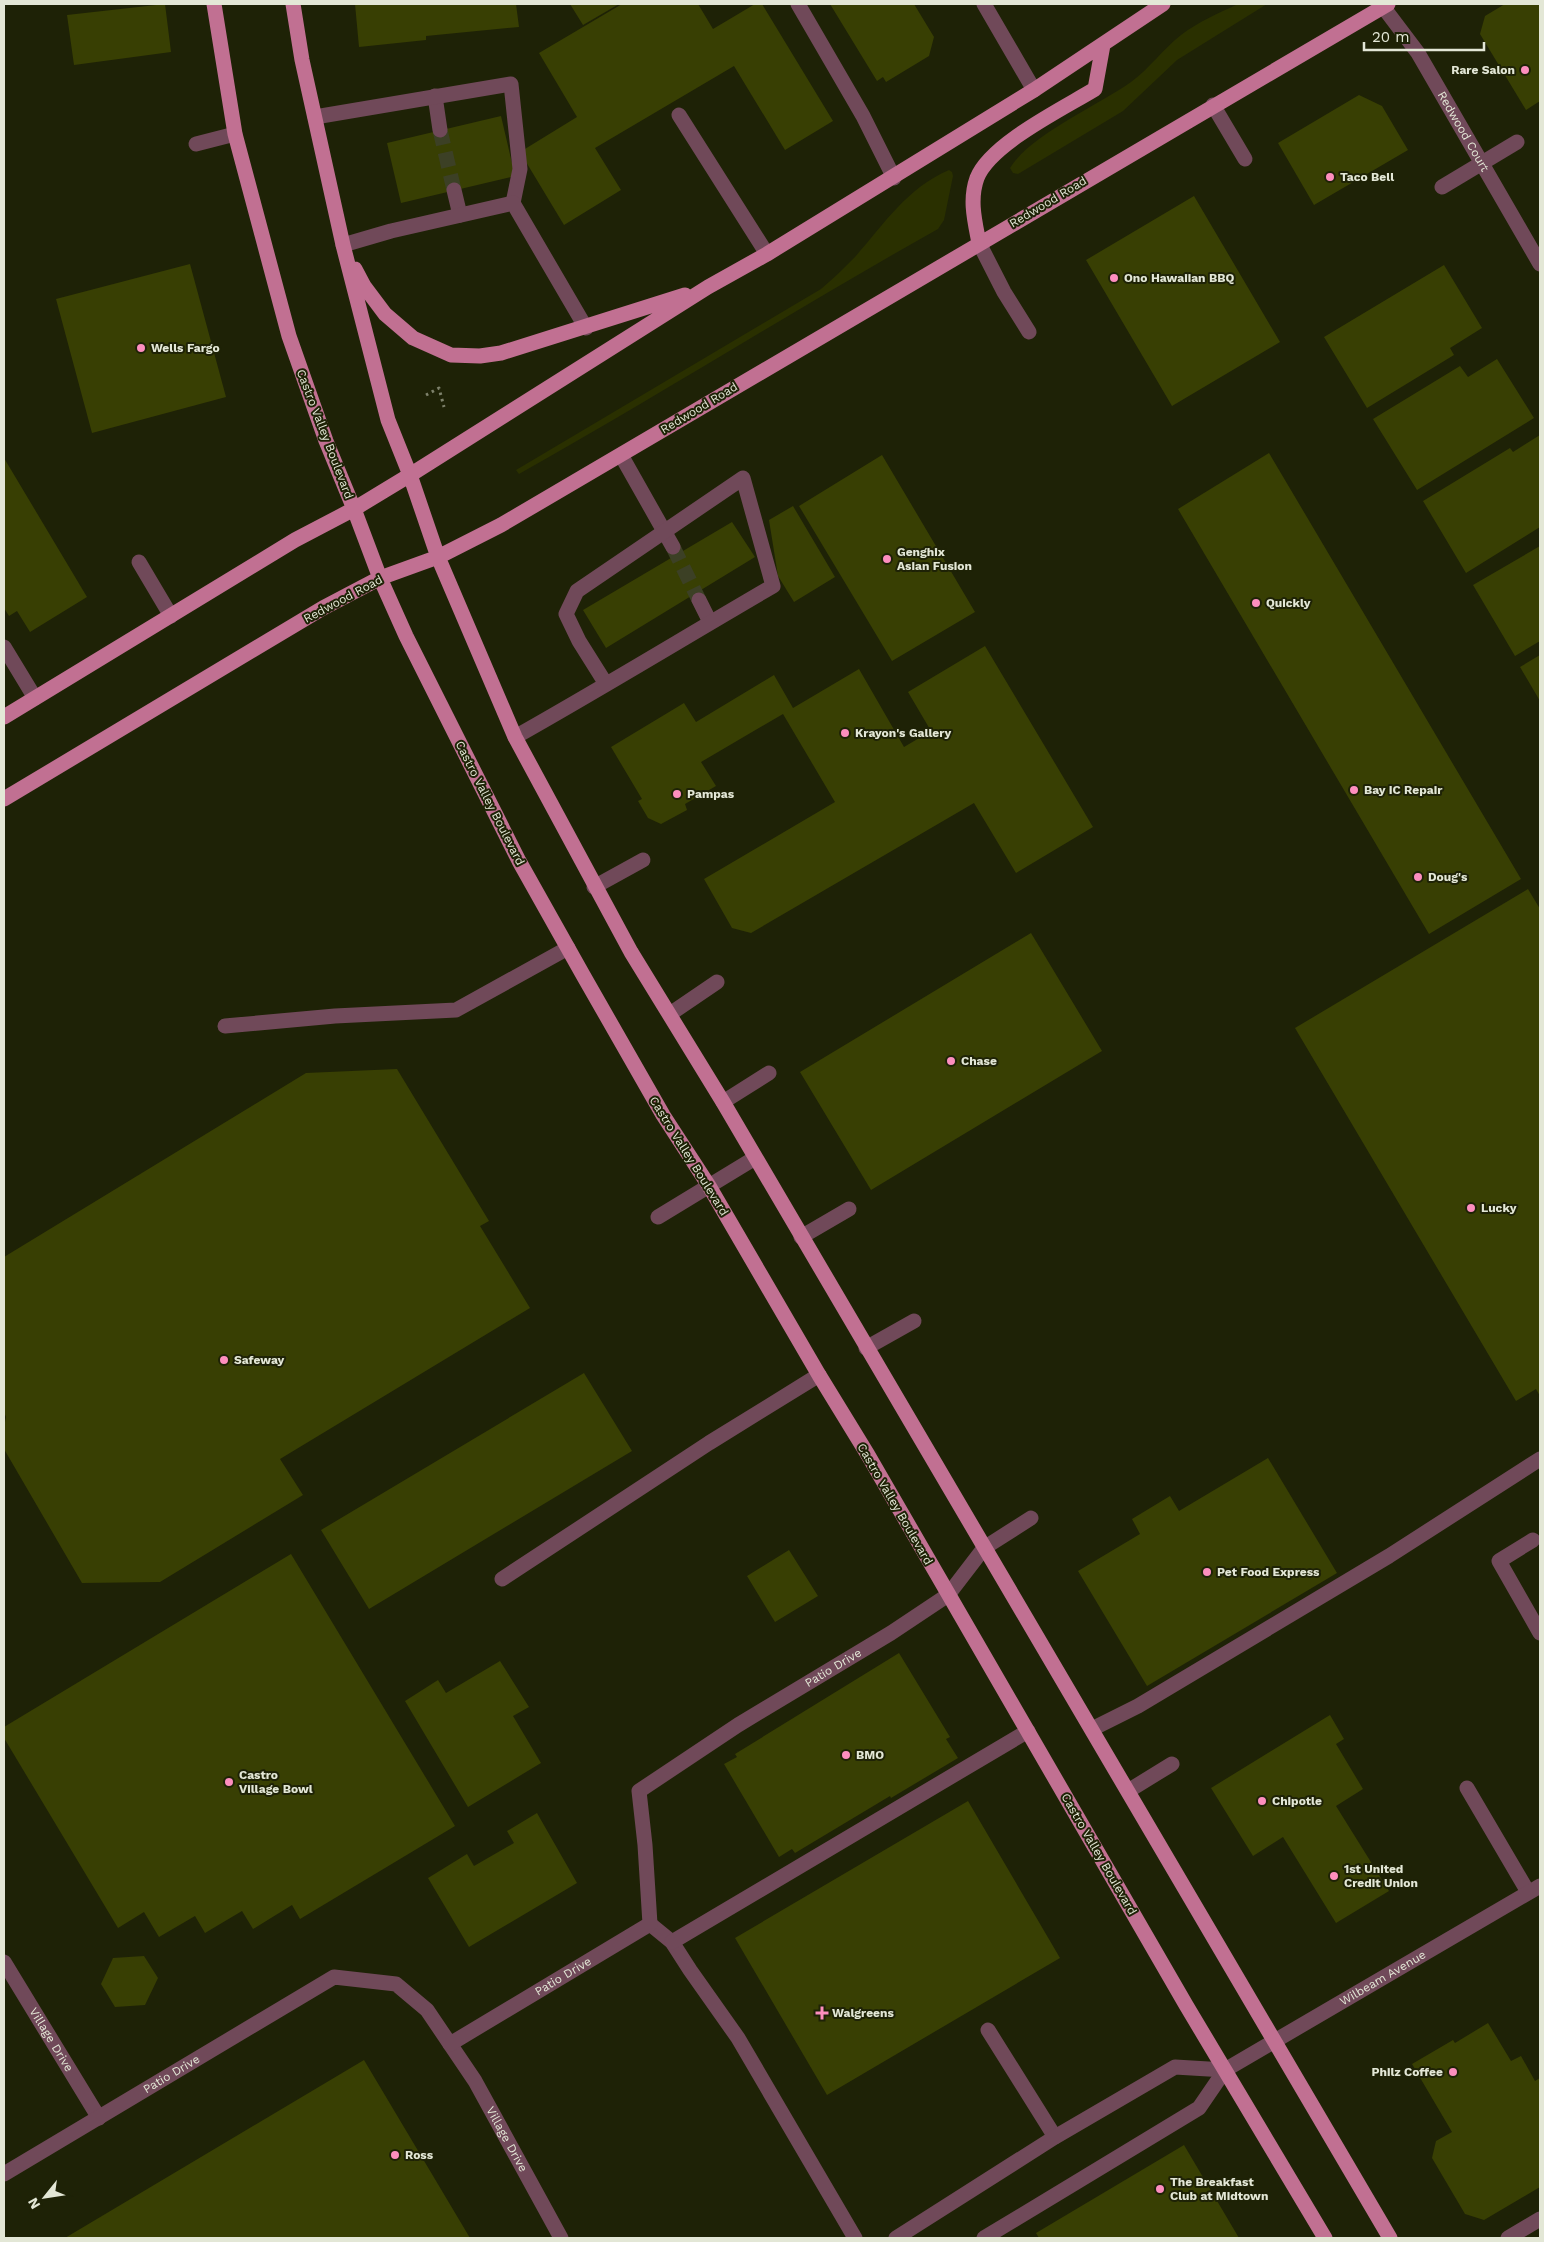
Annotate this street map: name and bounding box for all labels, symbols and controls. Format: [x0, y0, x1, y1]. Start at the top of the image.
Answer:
scale bar [1364, 20, 1484, 52]
text: 20 m [1372, 28, 1410, 46]
place label: Rare Salon [1451, 63, 1515, 77]
marker: Rare Salon [1519, 64, 1531, 76]
street label: Redwood Court [1435, 89, 1492, 174]
place label: Taco Bell [1340, 170, 1394, 184]
marker: Taco Bell [1324, 171, 1336, 183]
street label: Redwood Road [1007, 173, 1089, 231]
place label: Ono Hawaiian BBQ [1124, 271, 1234, 285]
marker: Ono Hawaiian BBQ [1108, 272, 1120, 284]
place label: Wells Fargo [151, 341, 220, 355]
marker: Wells Fargo [135, 342, 147, 354]
street label: Castro Valley Boulevard [294, 367, 356, 501]
street label: Redwood Road [658, 379, 740, 437]
place label: Genghix Asian Fusion [897, 545, 972, 573]
marker: Genghix Asian Fusion [881, 553, 893, 565]
street label: Redwood Road [301, 572, 385, 626]
place label: Quickly [1266, 596, 1311, 610]
marker: Quickly [1250, 597, 1262, 609]
place label: Krayon's Gallery [855, 726, 951, 740]
marker: Krayon's Gallery [839, 727, 851, 739]
street label: Castro Valley Boulevard [452, 738, 528, 868]
place label: Bay IC Repair [1364, 783, 1443, 797]
marker: Bay IC Repair [1348, 784, 1360, 796]
place label: Pampas [687, 787, 735, 801]
marker: Pampas [671, 788, 683, 800]
place label: Doug's [1428, 870, 1468, 884]
marker: Doug's [1412, 871, 1424, 883]
place label: Chase [961, 1054, 997, 1068]
marker: Chase [945, 1055, 957, 1067]
street label: Castro Valley Boulevard [647, 1094, 731, 1218]
place label: Lucky [1481, 1201, 1517, 1215]
marker: Lucky [1465, 1202, 1477, 1214]
place label: Safeway [234, 1353, 285, 1367]
marker: Safeway [218, 1354, 230, 1366]
street label: Castro Valley Boulevard [855, 1441, 935, 1567]
place label: Pet Food Express [1217, 1565, 1320, 1579]
marker: Pet Food Express [1201, 1566, 1213, 1578]
street label: Patio Drive [802, 1645, 864, 1690]
place label: BMO [856, 1748, 884, 1762]
marker: BMO [840, 1749, 852, 1761]
place label: Castro Village Bowl [239, 1768, 313, 1796]
marker: Castro Village Bowl [223, 1776, 235, 1788]
street label: Castro Valley Boulevard [1059, 1791, 1139, 1917]
place label: Chipotle [1272, 1794, 1322, 1808]
marker: Chipotle [1256, 1795, 1268, 1807]
place label: 1st United Credit Union [1344, 1862, 1418, 1890]
marker: 1st United Credit Union [1328, 1870, 1340, 1882]
street label: Wilbeam Avenue [1337, 1947, 1428, 2008]
street label: Patio Drive [532, 1954, 594, 1998]
street label: Village Drive [27, 2005, 76, 2074]
place label: Walgreens [832, 2006, 894, 2020]
marker: Walgreens [816, 2007, 828, 2019]
street label: Patio Drive [141, 2052, 202, 2096]
place label: Philz Coffee [1371, 2065, 1443, 2079]
marker: Philz Coffee [1447, 2066, 1459, 2078]
street label: Village Drive [483, 2104, 530, 2174]
place label: Ross [405, 2148, 434, 2162]
marker: Ross [389, 2149, 401, 2161]
north arrow [20, 2172, 70, 2222]
place label: The Breakfast Club at Midtown [1170, 2175, 1268, 2203]
marker: The Breakfast Club at Midtown [1154, 2183, 1166, 2195]
text: N [24, 2195, 43, 2212]

